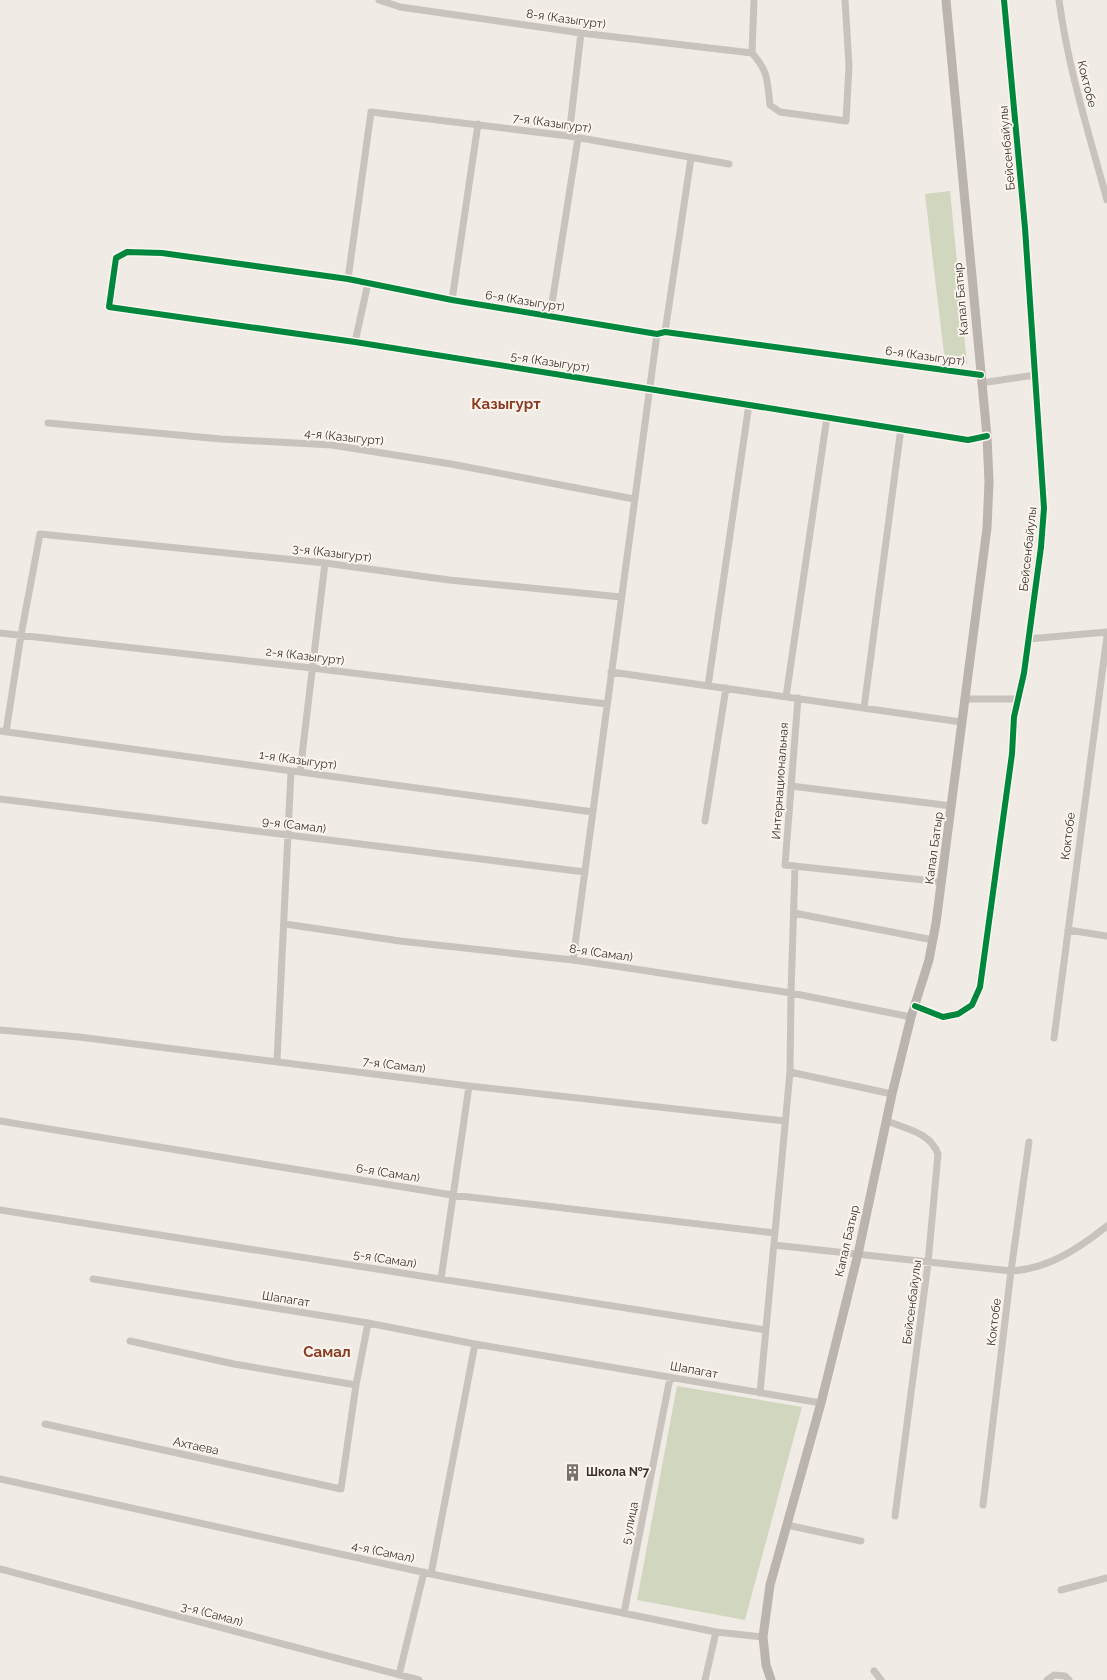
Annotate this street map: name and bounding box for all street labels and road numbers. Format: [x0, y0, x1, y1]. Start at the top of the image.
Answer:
street label: 8-я (Казыгурт) [525, 6, 607, 32]
street label: Коктобе [1074, 59, 1100, 109]
street label: Бейсенбайулы [996, 105, 1018, 191]
street label: 7-я (Казыгурт) [512, 111, 592, 135]
street label: Капал Батыр [951, 262, 971, 336]
street label: 6-я (Казыгурт) [484, 288, 566, 314]
street label: 6-я (Казыгурт) [884, 343, 966, 369]
street label: 5-я (Казыгурт) [510, 349, 590, 375]
street label: 4-я (Казыгурт) [304, 426, 384, 448]
street label: Бейсенбайулы [1017, 506, 1039, 592]
street label: 3-я (Казыгурт) [292, 541, 372, 565]
street label: 2-я (Казыгурт) [265, 644, 345, 668]
street label: Интернациональная [769, 722, 791, 840]
street label: 1-я (Казыгурт) [258, 748, 338, 772]
street label: Капал Батыр [922, 811, 946, 885]
street label: Коктобе [1058, 811, 1078, 861]
street label: 9-я (Самал) [261, 814, 327, 836]
street label: 8-я (Самал) [568, 942, 634, 964]
street label: 7-я (Самал) [362, 1054, 426, 1076]
street label: 6-я (Самал) [355, 1161, 421, 1185]
street label: Капал Батыр [832, 1204, 862, 1278]
street label: 5-я (Самал) [352, 1247, 418, 1271]
street label: Бейсенбайулы [900, 1259, 924, 1345]
street label: Шапагат [261, 1288, 311, 1310]
street label: Коктобе [984, 1297, 1004, 1347]
street label: Шапагат [669, 1359, 719, 1381]
street label: Ахтаева [172, 1434, 220, 1458]
street label: 5 улица [619, 1500, 641, 1546]
street label: 4-я (Самал) [350, 1539, 416, 1565]
street label: 3-я (Самал) [180, 1599, 244, 1629]

